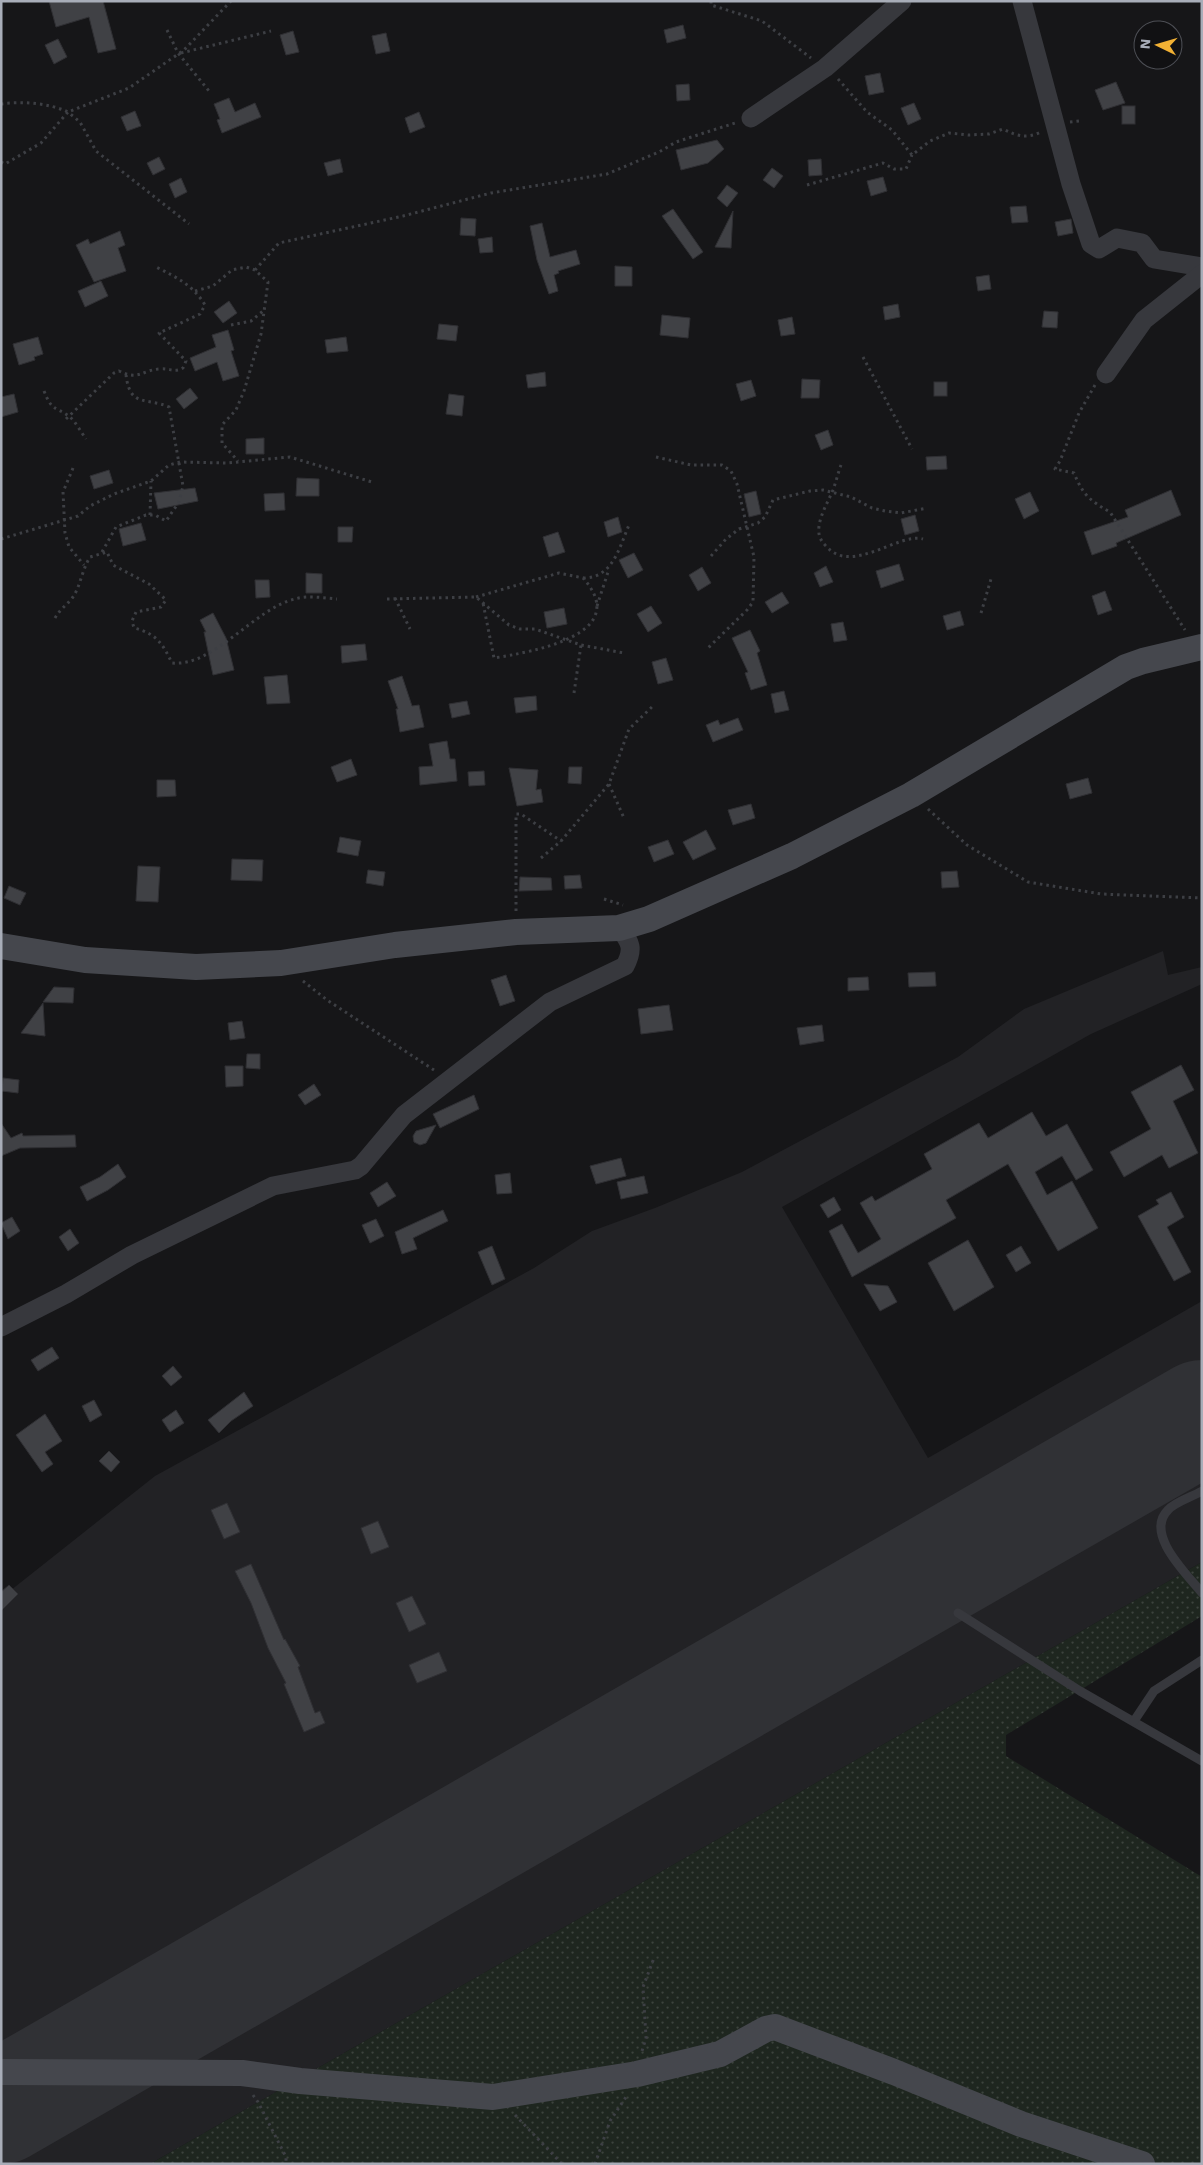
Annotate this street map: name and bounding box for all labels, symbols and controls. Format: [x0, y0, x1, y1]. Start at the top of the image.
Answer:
north arrow [1133, 20, 1183, 70]
text: N [1137, 38, 1153, 50]

